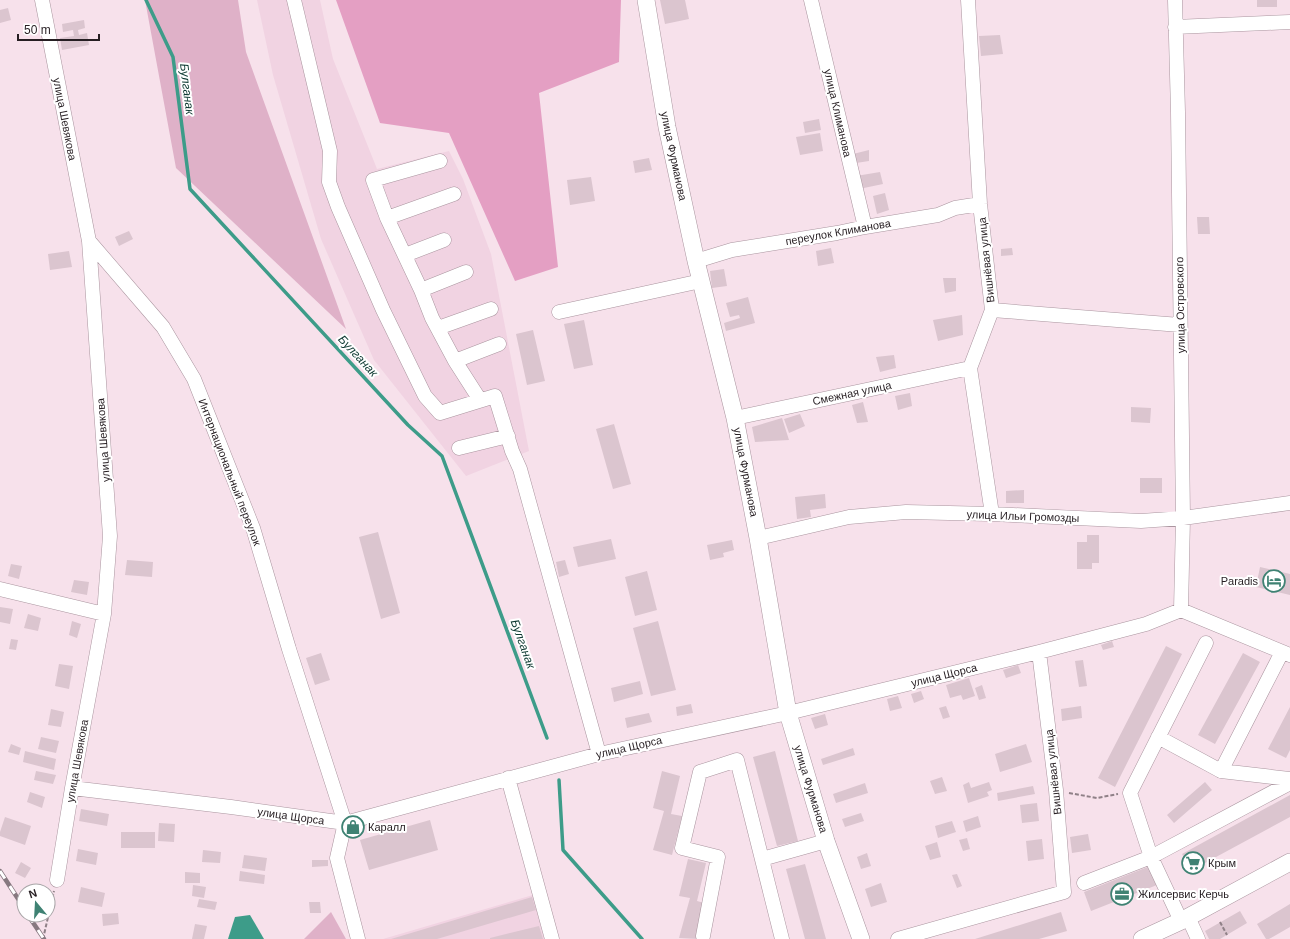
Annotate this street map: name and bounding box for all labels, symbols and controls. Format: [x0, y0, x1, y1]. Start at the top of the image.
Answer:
scale bar [18, 16, 99, 42]
text: 50 m [24, 23, 51, 37]
water label: Булганак [177, 63, 197, 117]
street label: улица Климанова [822, 68, 854, 159]
street label: улица Шевякова [51, 77, 79, 162]
street label: улица Фурманова [659, 110, 689, 203]
street label: Вишнёвая улица [975, 216, 996, 303]
street label: переулок Климанова [784, 217, 892, 247]
street label: улица Островского [1173, 257, 1187, 353]
water label: Булганак [335, 332, 382, 381]
street label: Смежная улица [811, 379, 893, 407]
street label: улица Шевякова [94, 397, 112, 482]
street label: Интернациональный переулок [196, 397, 264, 547]
street label: улица Фурманова [731, 426, 761, 519]
street label: улица Ильи Громозды [966, 508, 1080, 524]
hotel icon: Paradis [1261, 568, 1287, 594]
place label: Paradis [1221, 575, 1259, 587]
water label: Булганак [508, 617, 539, 672]
street label: улица Щорса [910, 661, 979, 689]
street label: улица Шевякова [64, 718, 90, 803]
street label: Вишнёвая улица [1042, 728, 1063, 815]
street label: улица Щорса [595, 733, 664, 760]
street label: улица Фурманова [792, 744, 830, 835]
street label: улица Щорса [257, 805, 326, 827]
shop icon: Каралл [340, 814, 366, 840]
place label: Каралл [368, 821, 406, 833]
supermarket icon: Крым [1180, 850, 1206, 876]
place label: Крым [1208, 857, 1236, 869]
office icon: Жилсервис Керчь [1109, 881, 1135, 907]
north arrow [16, 883, 56, 923]
text: N [27, 887, 39, 900]
place label: Жилсервис Керчь [1138, 888, 1229, 900]

